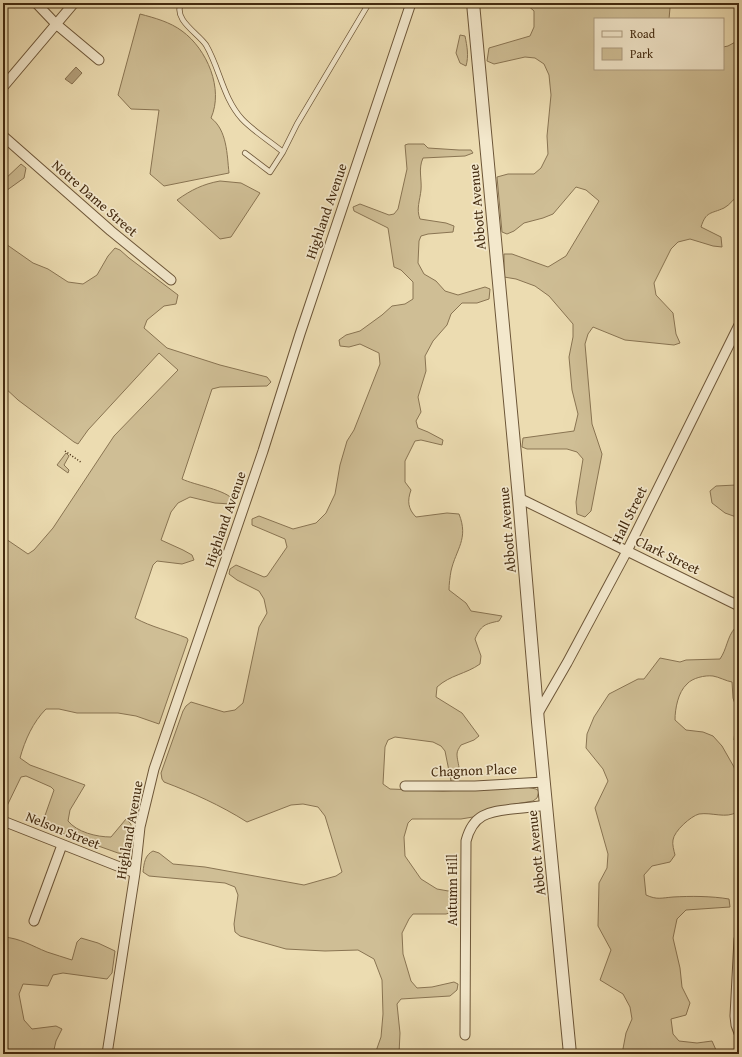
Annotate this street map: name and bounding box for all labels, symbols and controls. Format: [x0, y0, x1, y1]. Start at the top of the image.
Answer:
legend [594, 18, 724, 70]
text: Road [630, 25, 656, 42]
text: Park [630, 45, 654, 62]
street label: Notre Dame Street [48, 155, 142, 241]
street label: Highland Avenue [300, 160, 352, 262]
street label: Abbott Avenue [463, 163, 491, 251]
street label: Highland Avenue [199, 468, 251, 570]
street label: Hall Street [606, 483, 652, 547]
street label: Abbott Avenue [493, 486, 521, 574]
street label: Clark Street [632, 531, 704, 579]
street label: Chagnon Place [431, 758, 518, 781]
street label: Highland Avenue [110, 779, 148, 881]
street label: Nelson Street [23, 806, 103, 854]
street label: Abbott Avenue [522, 809, 550, 897]
street label: Autumn Hill [442, 854, 462, 926]

